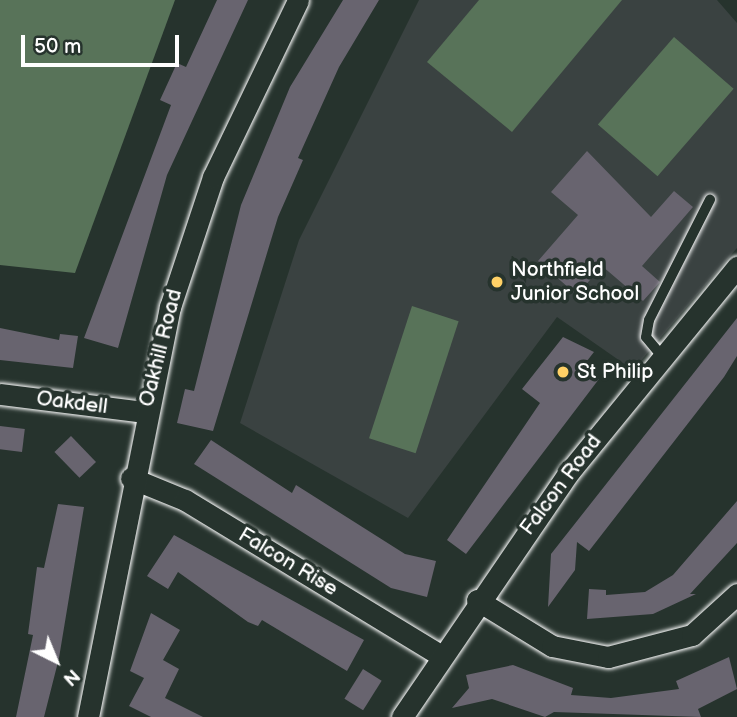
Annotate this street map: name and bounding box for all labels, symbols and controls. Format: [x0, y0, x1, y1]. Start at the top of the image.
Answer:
scale bar [24, 21, 182, 65]
text: 50 m [34, 34, 81, 59]
place label: Northfield Junior School [511, 257, 640, 307]
marker: Northfield Junior School [489, 274, 505, 290]
street label: Oakhill Road [134, 287, 188, 409]
place label: St Philip [577, 359, 653, 385]
marker: St Philip [555, 364, 571, 380]
street label: Oakdell [35, 386, 109, 420]
street label: Falcon Road [515, 430, 607, 540]
street label: Falcon Rise [234, 522, 342, 602]
north arrow [21, 626, 91, 696]
text: N [58, 663, 84, 690]

